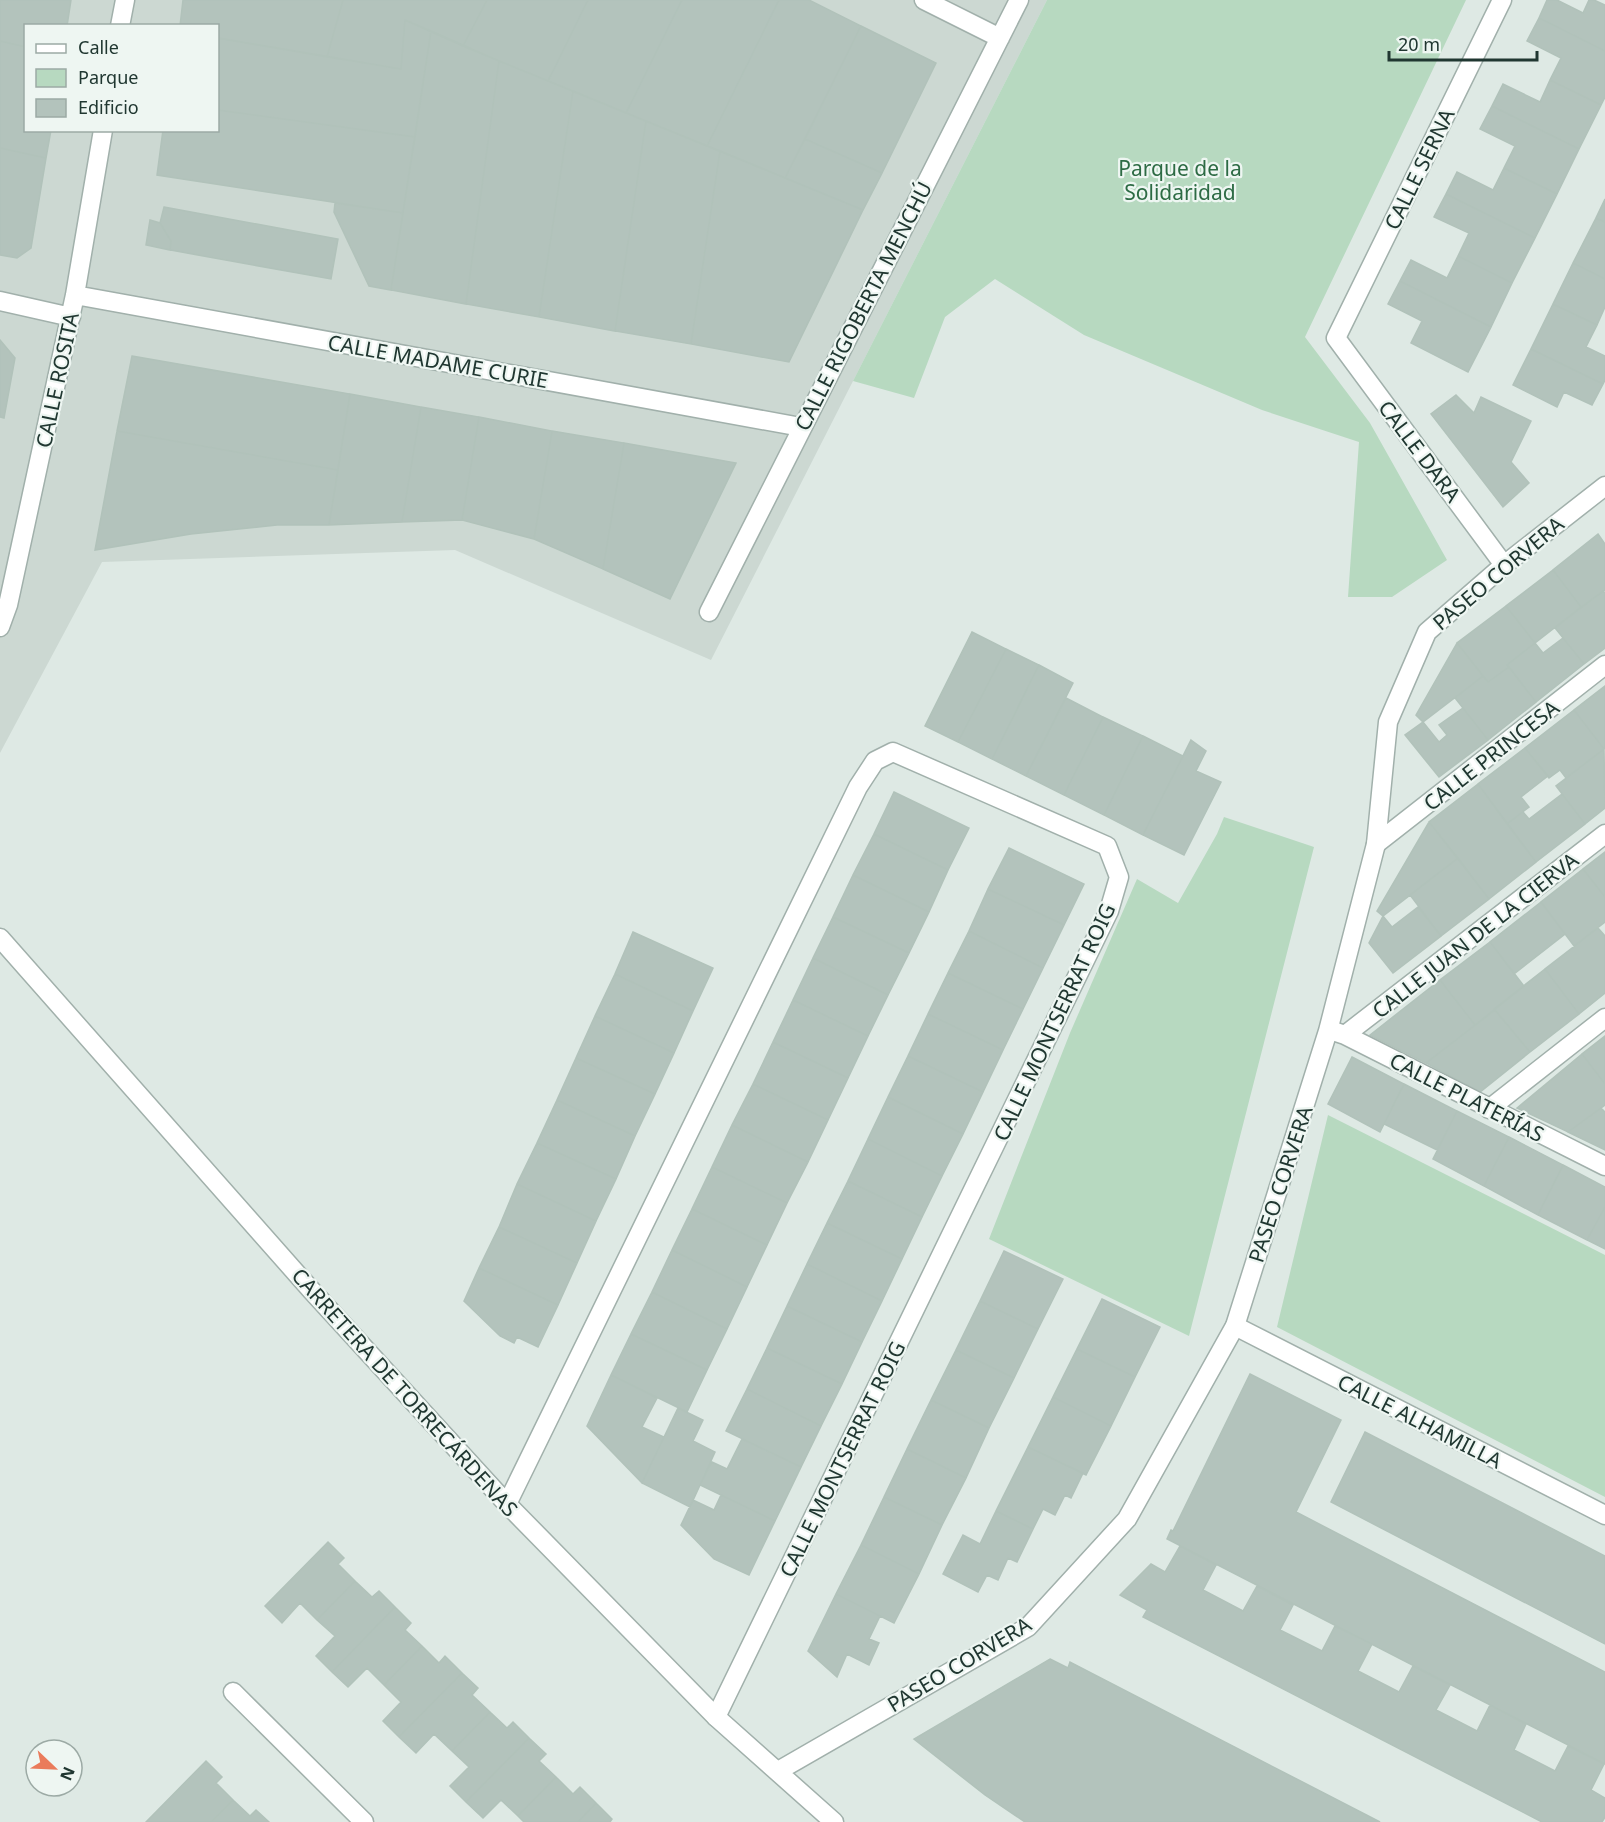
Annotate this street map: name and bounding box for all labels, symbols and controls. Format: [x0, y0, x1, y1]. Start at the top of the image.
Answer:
legend [24, 24, 219, 132]
scale bar [1389, 24, 1538, 62]
text: 20 m [1398, 32, 1440, 56]
text: Calle [78, 35, 119, 59]
text: Parque [78, 65, 138, 89]
text: Edificio [78, 95, 139, 119]
street label: CALLE SERNA [1378, 103, 1461, 234]
park label: Parque de la Solidaridad [1118, 154, 1242, 206]
street label: CALLE RIGOBERTA MENCHÚ [788, 177, 938, 435]
street label: CALLE ROSITA [29, 309, 85, 450]
street label: CALLE MADAME CURIE [326, 328, 550, 394]
street label: CALLE DARA [1373, 394, 1468, 508]
street label: PASEO CORVERA [1426, 509, 1570, 636]
street label: CALLE PRINCESA [1418, 693, 1565, 817]
street label: CALLE JUAN DE LA CIERVA [1366, 845, 1584, 1024]
street label: CALLE MONTSERRAT ROIG [987, 899, 1121, 1145]
street label: CALLE PLATERÍAS [1385, 1046, 1549, 1148]
street label: PASEO CORVERA [1241, 1102, 1319, 1266]
street label: CARRETERA DE TORRECÁRDENAS [286, 1262, 524, 1522]
street label: CALLE MONTSERRAT ROIG [773, 1336, 911, 1582]
street label: CALLE ALHAMILLA [1333, 1367, 1507, 1475]
street label: PASEO CORVERA [882, 1610, 1037, 1718]
north arrow [24, 1738, 84, 1798]
text: N [55, 1764, 80, 1784]

